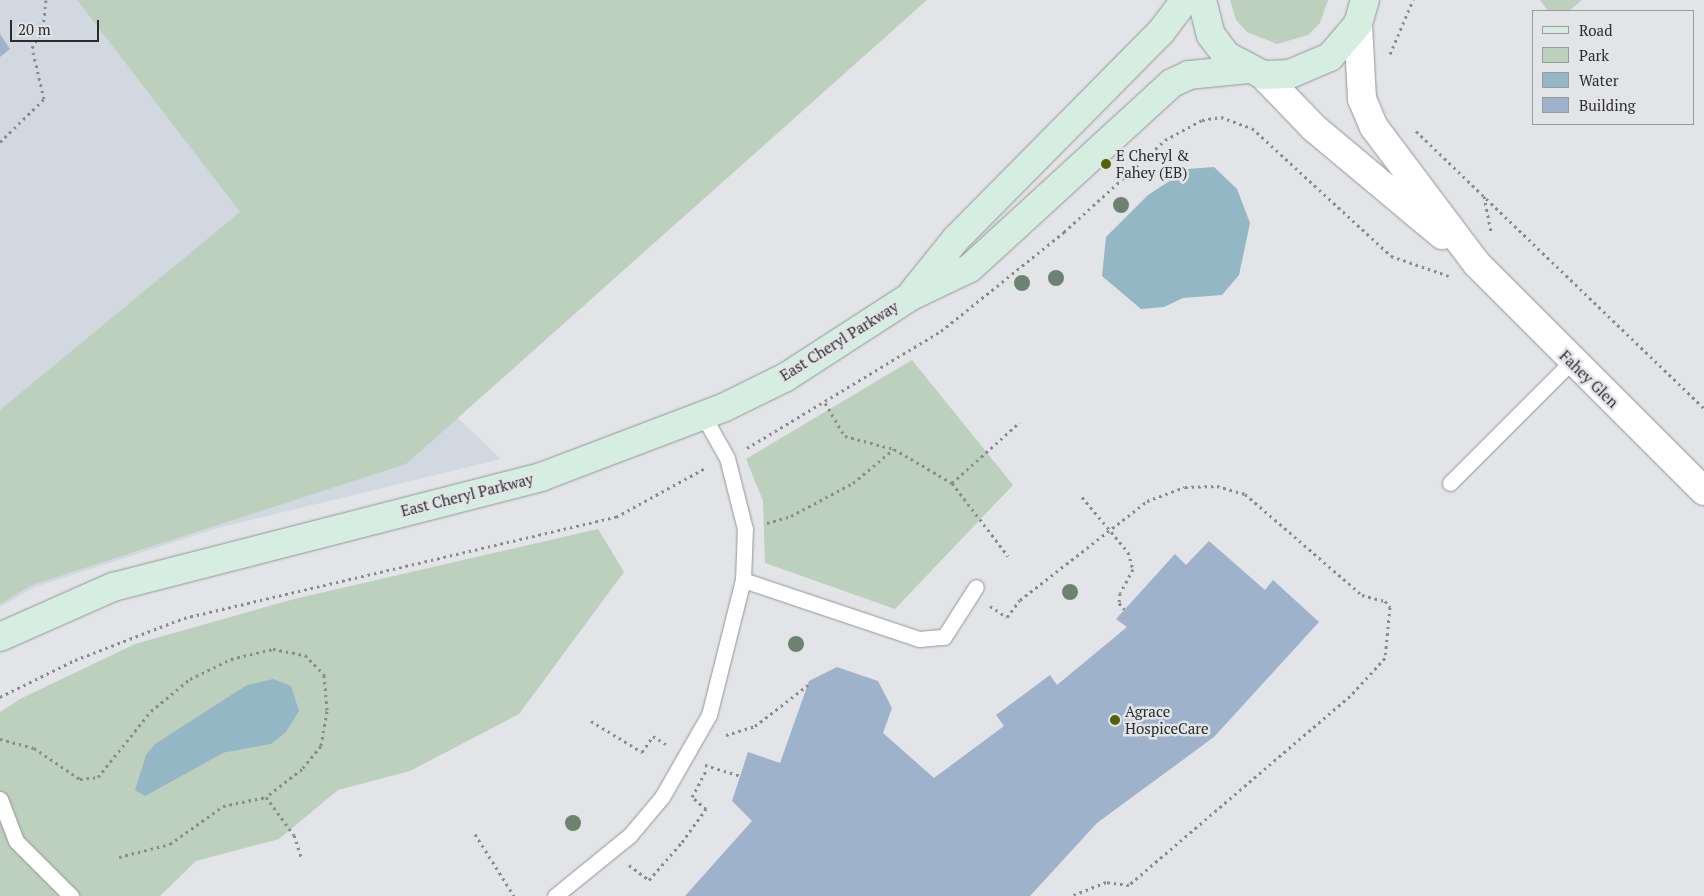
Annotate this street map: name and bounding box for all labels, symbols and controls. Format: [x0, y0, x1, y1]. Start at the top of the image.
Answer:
scale bar [12, 10, 101, 42]
legend [1532, 10, 1694, 125]
text: 20 m [18, 19, 51, 39]
text: Road [1579, 20, 1612, 40]
text: Park [1579, 45, 1609, 65]
text: Water [1579, 70, 1618, 90]
text: Building [1579, 95, 1636, 115]
place label: E Cheryl & Fahey (EB) [1116, 146, 1189, 181]
marker: E Cheryl & Fahey (EB) [1100, 158, 1112, 170]
street label: East Cheryl Parkway [777, 297, 901, 385]
street label: Fahey Glen [1556, 347, 1622, 411]
street label: East Cheryl Parkway [399, 470, 535, 520]
place label: Agrace HospiceCare [1125, 702, 1209, 737]
marker: Agrace HospiceCare [1109, 714, 1121, 726]

